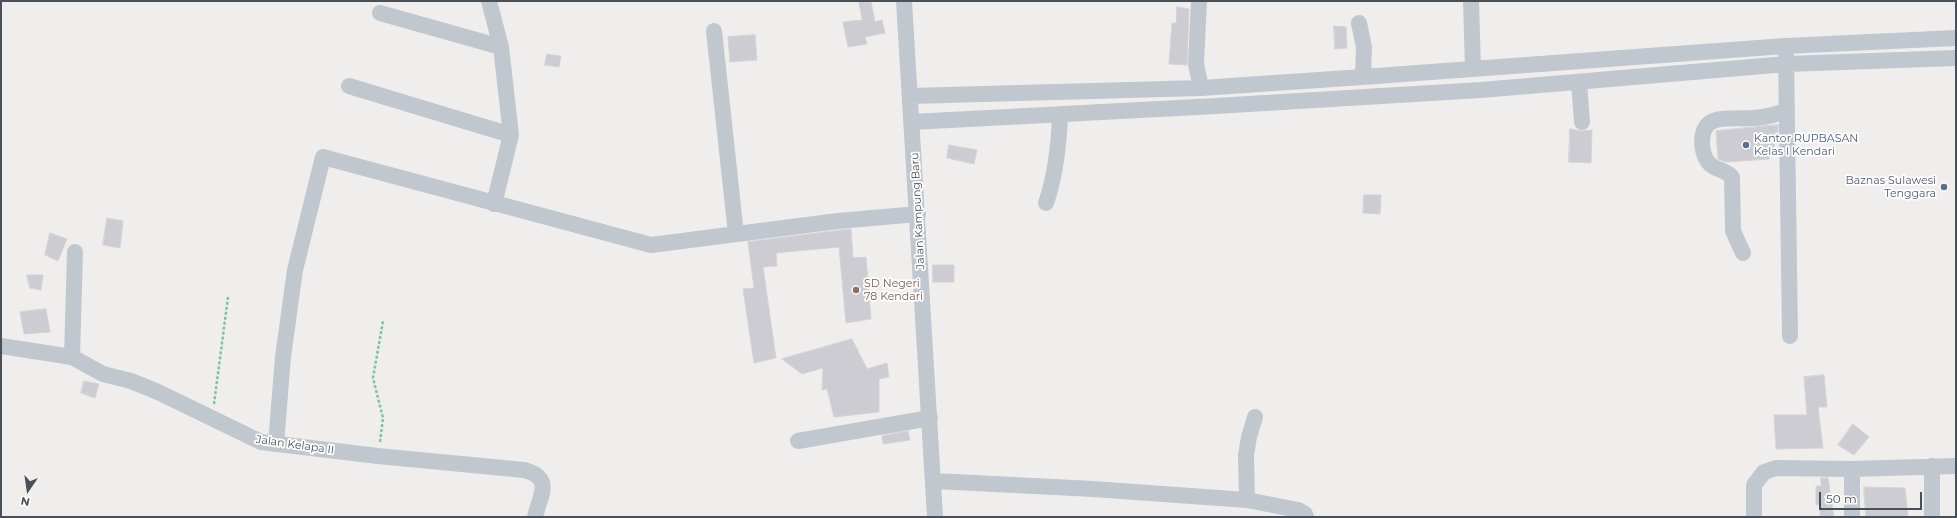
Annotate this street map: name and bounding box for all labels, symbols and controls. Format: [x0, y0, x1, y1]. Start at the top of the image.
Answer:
place label: Kantor RUPBASAN Kelas I Kendari [1754, 132, 1858, 158]
marker: Kantor RUPBASAN Kelas I Kendari [1741, 140, 1751, 150]
street label: Jalan Kampung Baru [908, 152, 928, 270]
place label: Baznas Sulawesi Tenggara [1845, 174, 1936, 200]
marker: Baznas Sulawesi Tenggara [1939, 182, 1949, 192]
place label: SD Negeri 78 Kendari [864, 277, 923, 303]
marker: SD Negeri 78 Kendari [851, 285, 861, 295]
street label: Jalan Kelapa II [255, 433, 335, 457]
north arrow [8, 470, 48, 510]
scale bar [1821, 484, 1924, 510]
text: 50 m [1826, 491, 1857, 506]
text: N [19, 494, 31, 510]

